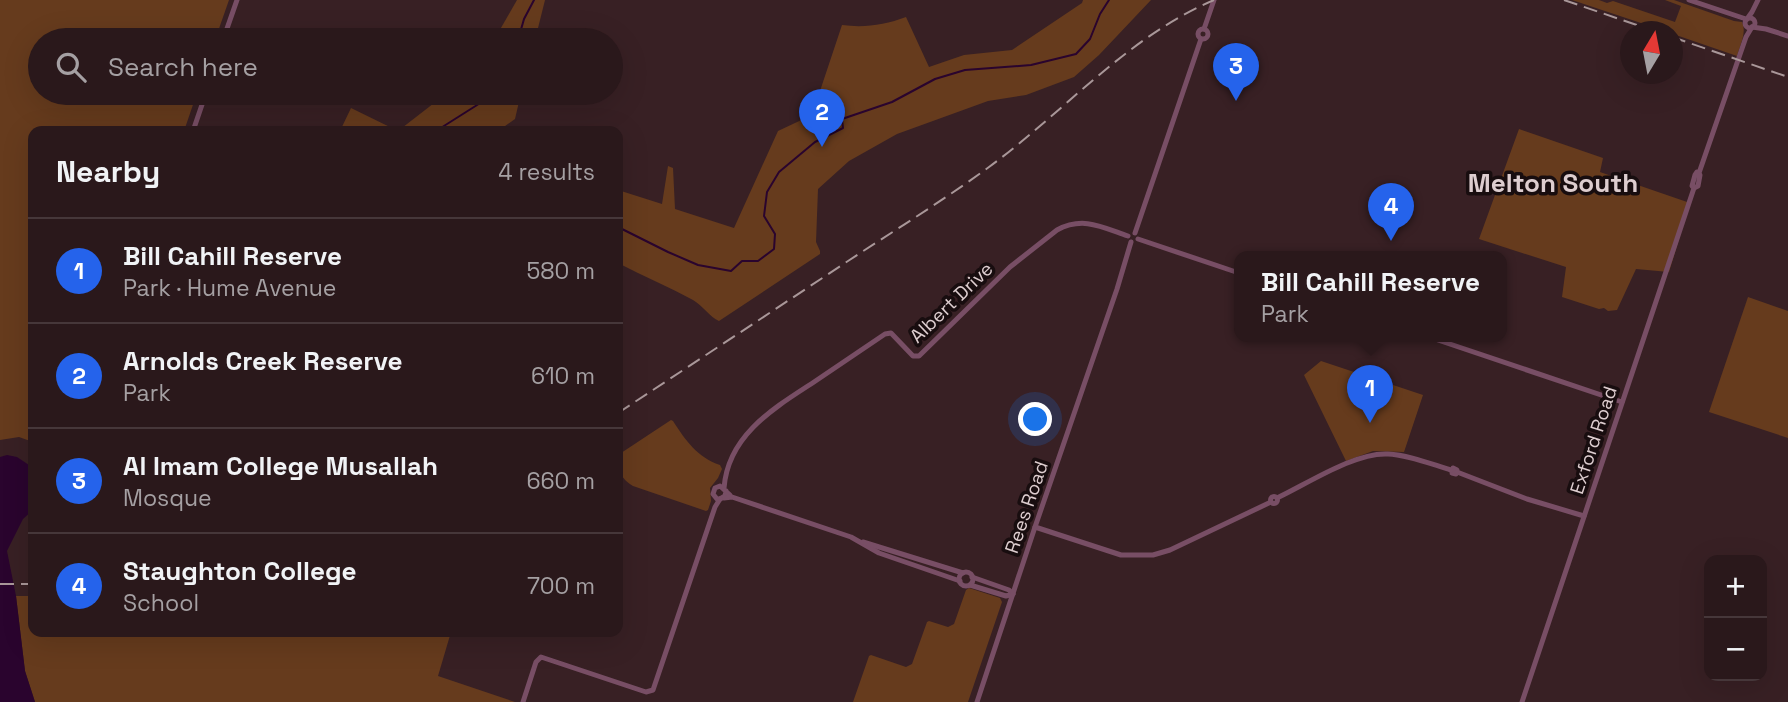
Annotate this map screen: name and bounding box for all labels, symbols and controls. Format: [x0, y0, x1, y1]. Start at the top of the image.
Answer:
north arrow [1620, 21, 1683, 84]
search box [28, 28, 623, 105]
pin: 3 [1213, 43, 1259, 101]
icon: search [52, 48, 90, 86]
text: Search here [108, 50, 258, 84]
pin: 2 [799, 89, 845, 147]
text: Nearby [56, 152, 160, 191]
text: 4 results [498, 157, 595, 187]
district label: Melton South [1468, 166, 1638, 200]
pin: 4 [1368, 183, 1414, 241]
text: Bill Cahill Reserve [123, 239, 342, 273]
popup [1234, 251, 1507, 342]
text: 1 [74, 256, 84, 286]
text: 580 m [526, 256, 595, 286]
street label: Albert Drive [904, 256, 998, 348]
text: Bill Cahill Reserve [1261, 265, 1480, 299]
text: Park · Hume Avenue [123, 273, 336, 303]
text: Park [1261, 299, 1309, 329]
text: Arnolds Creek Reserve [123, 344, 403, 378]
text: 2 [72, 361, 86, 391]
text: 610 m [531, 361, 595, 391]
pin: 1 [1347, 365, 1393, 423]
text: Park [123, 378, 171, 408]
street label: Exford Road [1564, 383, 1623, 497]
your location [1018, 402, 1052, 436]
text: Al Imam College Musallah [123, 449, 438, 483]
street label: Rees Road [999, 458, 1054, 557]
text: 3 [72, 466, 86, 496]
text: 660 m [526, 466, 595, 496]
text: Mosque [123, 483, 212, 513]
text: Staughton College [123, 554, 357, 588]
map controls [1704, 555, 1767, 681]
button: + [1704, 555, 1767, 618]
text: 4 [72, 571, 86, 601]
text: 700 m [527, 571, 595, 601]
text: School [123, 588, 199, 618]
button: − [1704, 618, 1767, 681]

